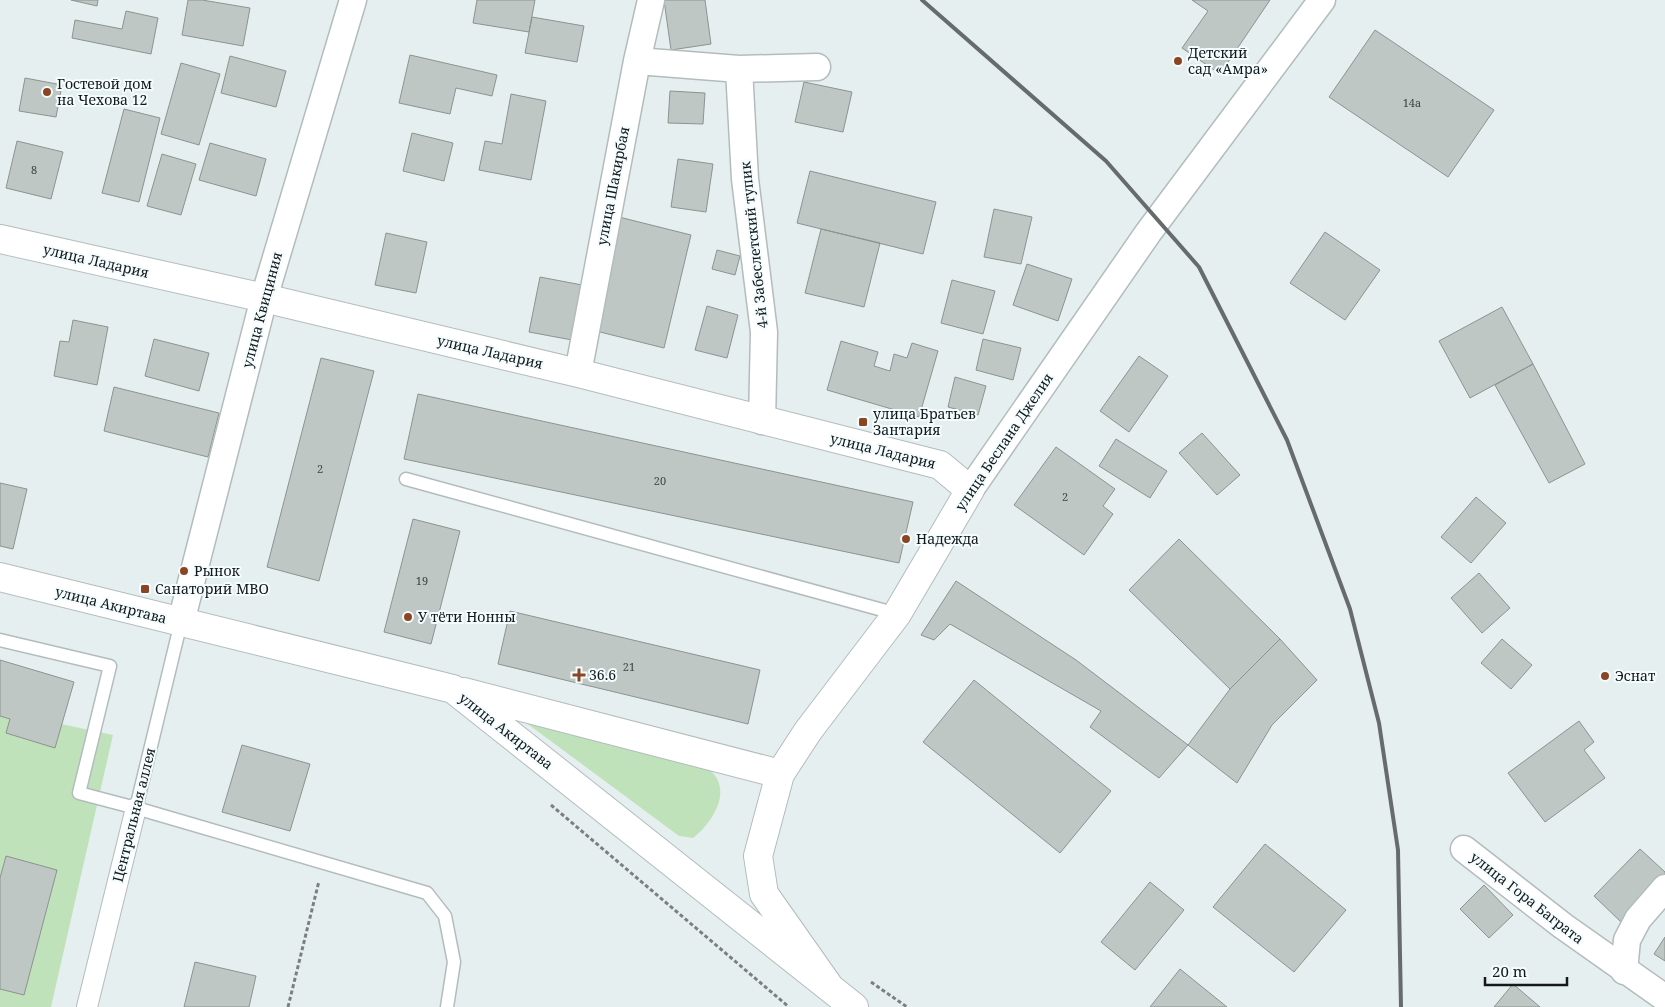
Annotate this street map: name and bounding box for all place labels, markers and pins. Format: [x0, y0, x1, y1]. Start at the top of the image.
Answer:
place label: Детский сад «Амра» [1188, 43, 1268, 78]
marker: Детский сад «Амра» [1172, 55, 1184, 67]
place label: Гостевой дом на Чехова 12 [57, 74, 152, 109]
marker: Гостевой дом на Чехова 12 [41, 86, 53, 98]
place label: улица Братьев Зантария [873, 404, 976, 439]
marker: улица Братьев Зантария [857, 416, 869, 428]
place label: Надежда [916, 529, 979, 548]
marker: Надежда [900, 533, 912, 545]
place label: Рынок [194, 561, 240, 580]
marker: Рынок [178, 565, 190, 577]
place label: Санаторий МВО [155, 579, 269, 598]
marker: Санаторий МВО [139, 583, 151, 595]
place label: У тёти Нонны [418, 607, 516, 626]
marker: У тёти Нонны [402, 611, 414, 623]
place label: 36.6 [589, 665, 616, 684]
place label: Эснат [1615, 666, 1656, 685]
marker: 36.6 [573, 669, 585, 681]
marker: Эснат [1599, 670, 1611, 682]

